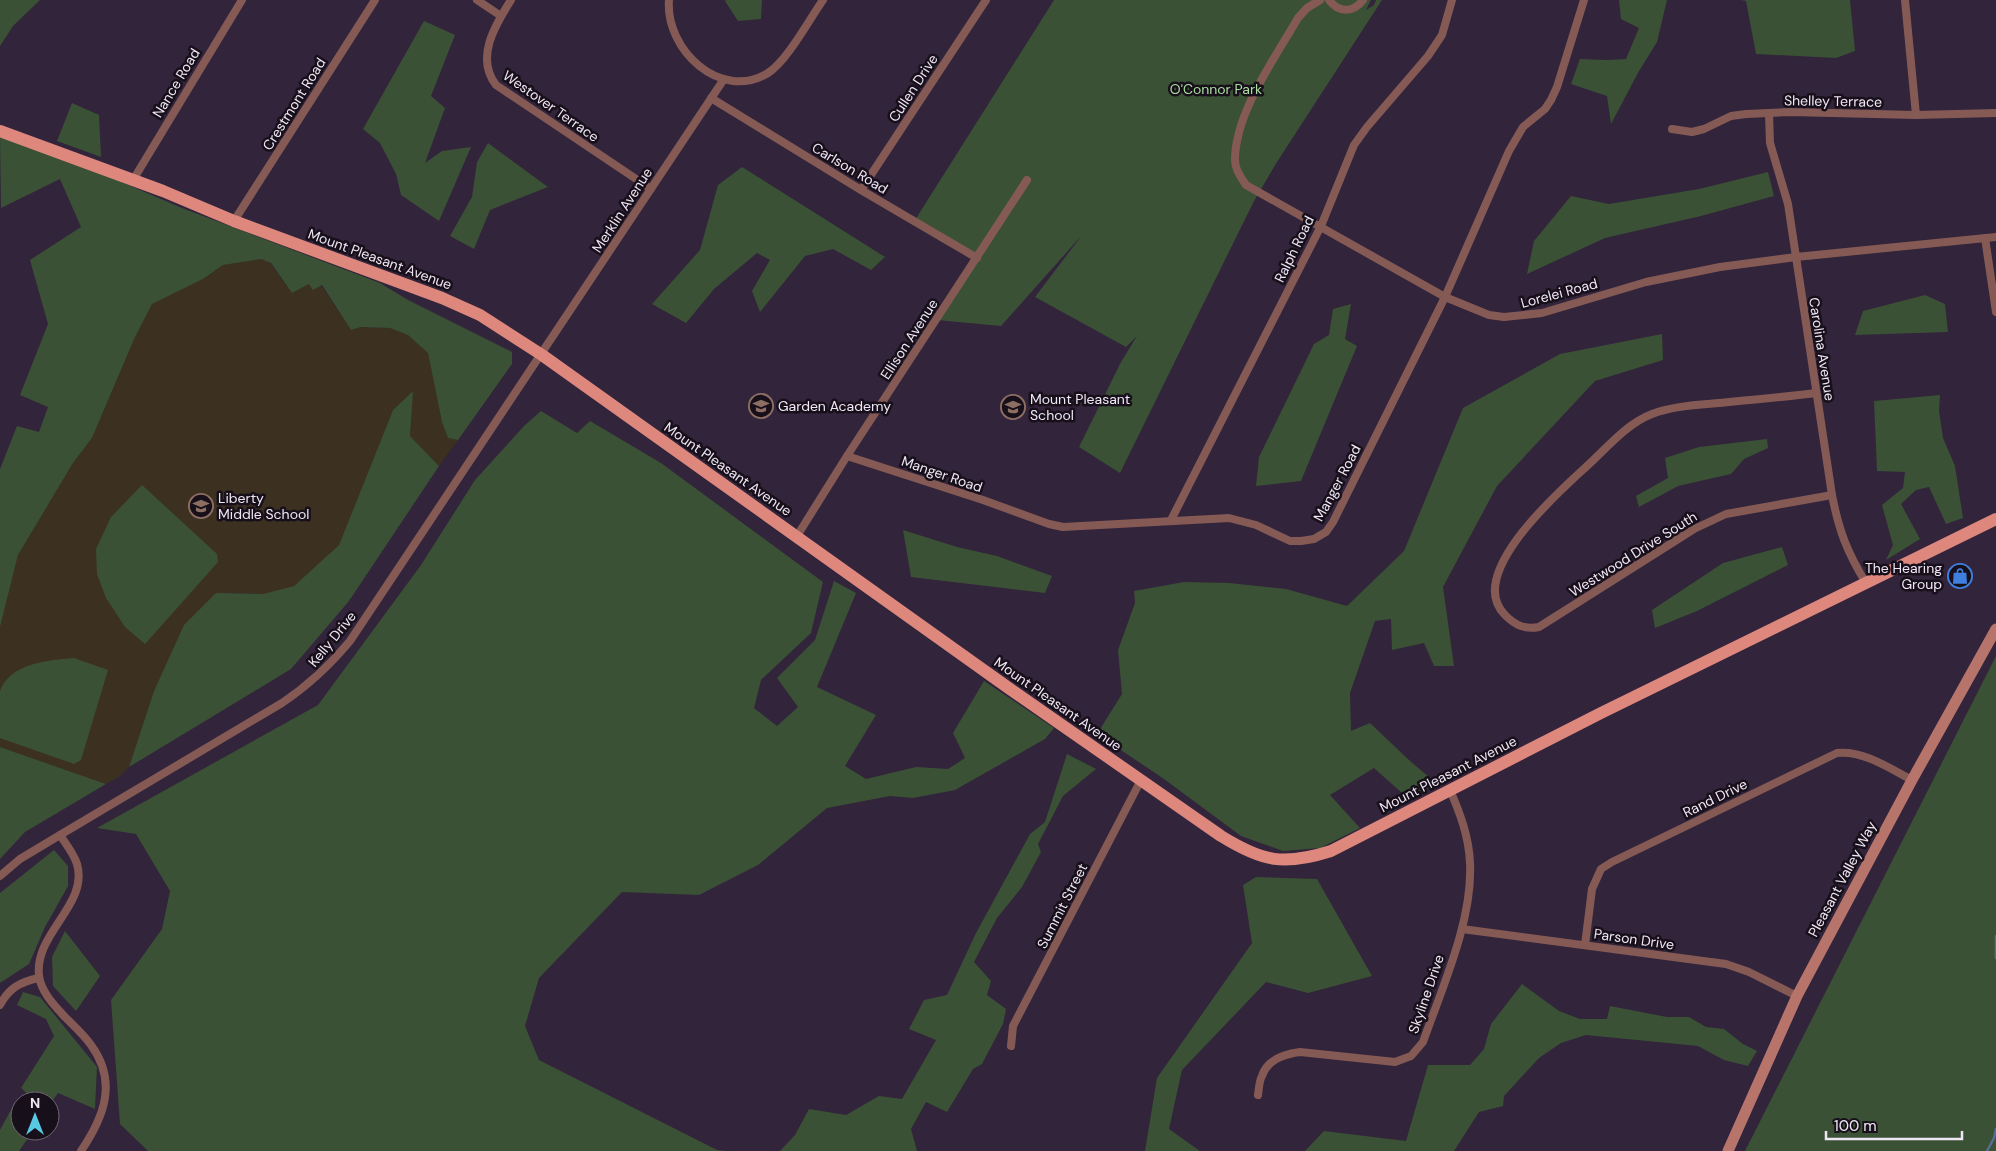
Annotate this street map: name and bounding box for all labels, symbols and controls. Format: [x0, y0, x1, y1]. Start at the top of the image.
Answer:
street label: Nance Road [148, 45, 204, 121]
street label: Cullen Drive [884, 51, 942, 125]
street label: Crestmont Road [258, 54, 330, 154]
street label: Westover Terrace [500, 66, 603, 146]
park label: O'Connor Park [1170, 80, 1262, 98]
street label: Shelley Terrace [1784, 91, 1882, 111]
street label: Carlson Road [809, 138, 891, 198]
street label: Merklin Avenue [588, 164, 656, 256]
street label: Ralph Road [1270, 213, 1318, 285]
street label: Mount Pleasant Avenue [306, 225, 454, 293]
street label: Lorelei Road [1519, 274, 1599, 312]
street label: Ellison Avenue [876, 295, 942, 383]
street label: Carolina Avenue [1805, 296, 1839, 402]
place label: Mount Pleasant School [1030, 390, 1130, 424]
school or university icon: Garden Academy [748, 393, 774, 419]
school or university icon: Mount Pleasant School [1000, 394, 1026, 420]
place label: Garden Academy [778, 397, 891, 415]
street label: Mount Pleasant Avenue [661, 418, 795, 520]
street label: Manger Road [1309, 442, 1365, 524]
street label: Manger Road [899, 452, 985, 496]
place label: Liberty Middle School [218, 489, 309, 523]
school or university icon: Liberty Middle School [188, 493, 214, 519]
street label: Westwood Drive South [1566, 507, 1700, 601]
place label: The Hearing Group [1865, 559, 1942, 593]
shop icon: The Hearing Group [1947, 563, 1973, 589]
street label: Kelly Drive [304, 607, 360, 671]
street label: Mount Pleasant Avenue [991, 653, 1125, 755]
street label: Mount Pleasant Avenue [1376, 732, 1520, 816]
street label: Rand Drive [1680, 775, 1750, 821]
street label: Pleasant Valley Way [1804, 818, 1880, 940]
street label: Summit Street [1033, 860, 1091, 952]
street label: Parson Drive [1593, 924, 1675, 954]
street label: Skyline Drive [1404, 952, 1448, 1036]
north arrow [10, 1091, 60, 1141]
text: N [30, 1094, 40, 1112]
scale bar [1826, 1108, 1962, 1140]
text: 100 m [1834, 1116, 1877, 1136]

